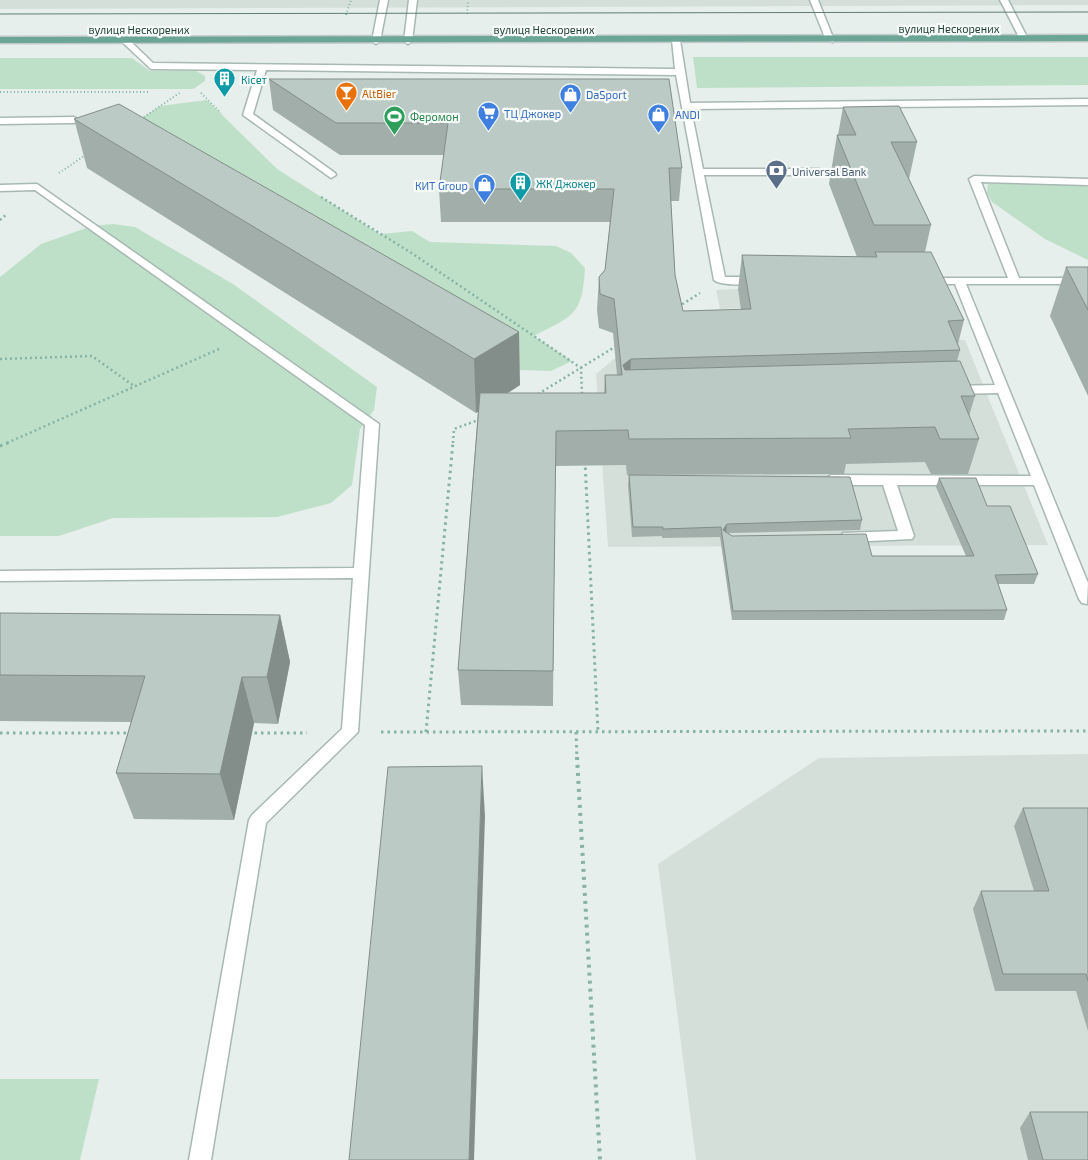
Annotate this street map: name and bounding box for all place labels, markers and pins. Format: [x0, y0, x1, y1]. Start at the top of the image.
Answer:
building icon: Кісет [213, 67, 237, 98]
place label: Кісет [241, 73, 267, 86]
bar icon: AltBier [334, 81, 358, 112]
shop icon: DaSport [558, 82, 582, 113]
place label: AltBier [362, 87, 397, 100]
place label: DaSport [586, 88, 627, 101]
supermarket icon: ТЦ Джокер [476, 101, 500, 132]
shop icon: ANDI [647, 102, 671, 133]
sports icon: Феромон [382, 104, 406, 135]
place label: ТЦ Джокер [504, 107, 561, 120]
place label: ANDI [675, 108, 700, 121]
place label: Феромон [410, 110, 459, 123]
bank icon: Universal Bank [764, 159, 788, 190]
place label: Universal Bank [792, 165, 867, 178]
building icon: ЖК Джокер [508, 171, 532, 202]
shop icon: КИТ Group [472, 173, 496, 204]
place label: ЖК Джокер [536, 177, 596, 190]
place label: КИТ Group [415, 179, 468, 192]

